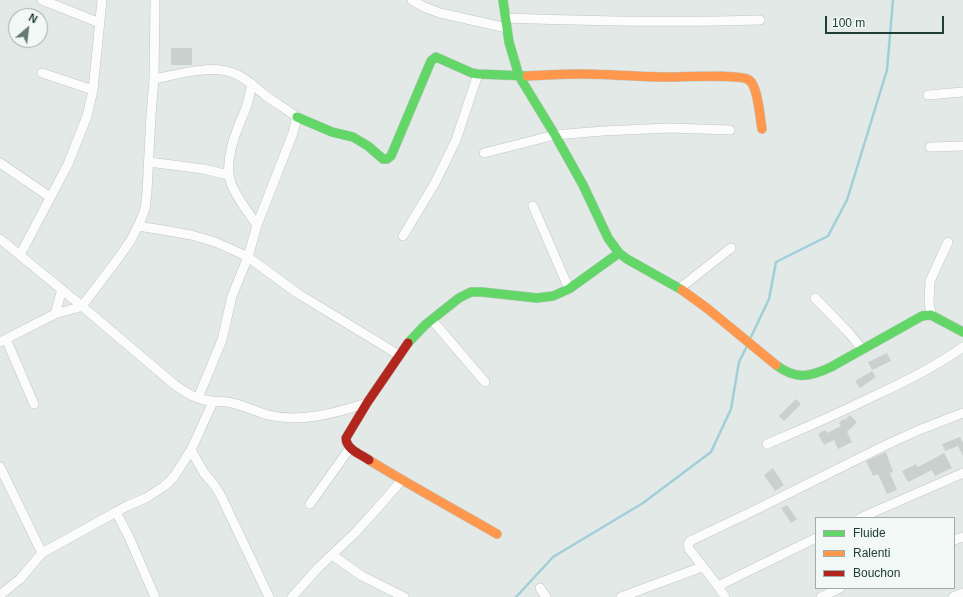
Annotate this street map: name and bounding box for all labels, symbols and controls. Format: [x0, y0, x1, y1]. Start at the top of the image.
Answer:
north arrow [8, 8, 48, 48]
scale bar [827, 8, 946, 34]
text: N [27, 11, 39, 25]
text: 100 m [832, 16, 865, 30]
legend [815, 517, 955, 589]
text: Fluide [853, 526, 886, 540]
text: Ralenti [853, 546, 890, 560]
text: Bouchon [853, 566, 900, 580]

